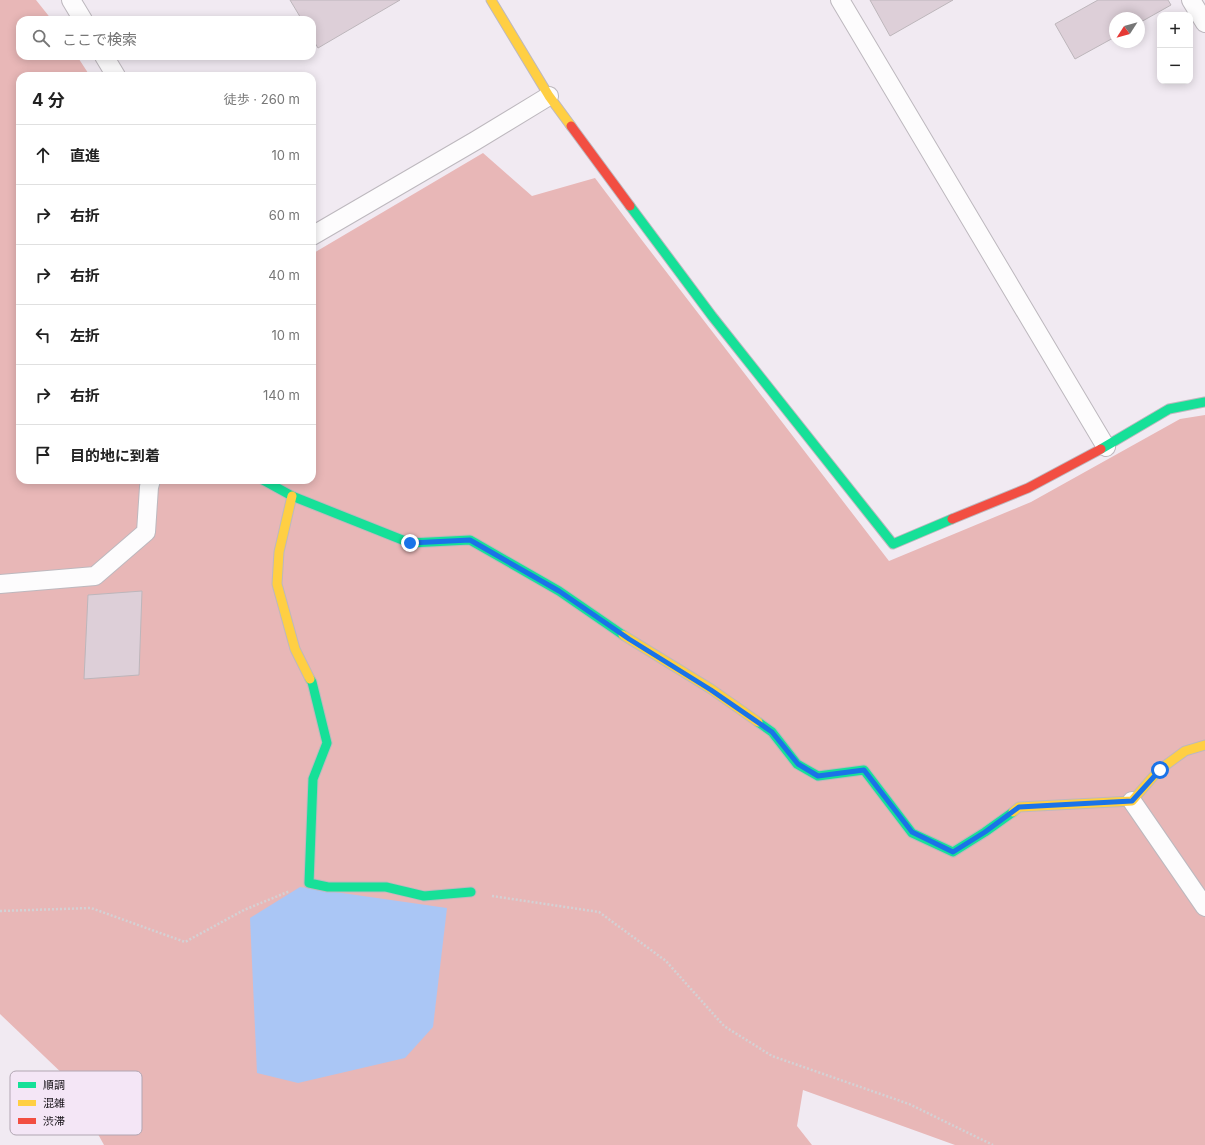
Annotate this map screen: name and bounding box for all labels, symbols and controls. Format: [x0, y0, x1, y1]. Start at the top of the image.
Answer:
north arrow [1109, 12, 1145, 48]
map controls [1157, 12, 1193, 84]
button: + [1157, 12, 1193, 48]
search box [16, 16, 316, 60]
icon: search [30, 27, 52, 49]
text: ここで検索 [62, 30, 137, 49]
button: − [1157, 48, 1193, 84]
text: 4 分 [32, 90, 65, 110]
text: 徒歩 · 260 m [224, 91, 300, 107]
icon: ahead [32, 144, 54, 166]
text: 直進 [70, 146, 100, 165]
text: 10 m [271, 147, 300, 163]
icon: right [32, 204, 54, 226]
text: 右折 [70, 206, 100, 225]
text: 60 m [269, 207, 300, 223]
icon: right [32, 264, 54, 286]
text: 右折 [70, 266, 100, 285]
text: 40 m [268, 267, 300, 283]
icon: left [32, 324, 54, 346]
text: 左折 [70, 326, 100, 345]
text: 10 m [271, 327, 300, 343]
icon: right [32, 384, 54, 406]
text: 右折 [70, 386, 100, 405]
text: 140 m [263, 387, 300, 403]
icon: arrive [32, 444, 54, 466]
text: 目的地に到着 [70, 446, 160, 465]
route end [401, 534, 419, 552]
route start [1151, 761, 1169, 779]
legend [10, 1071, 142, 1135]
text: 順調 [43, 1078, 65, 1092]
text: 混雑 [43, 1096, 65, 1110]
text: 渋滞 [43, 1114, 65, 1128]

